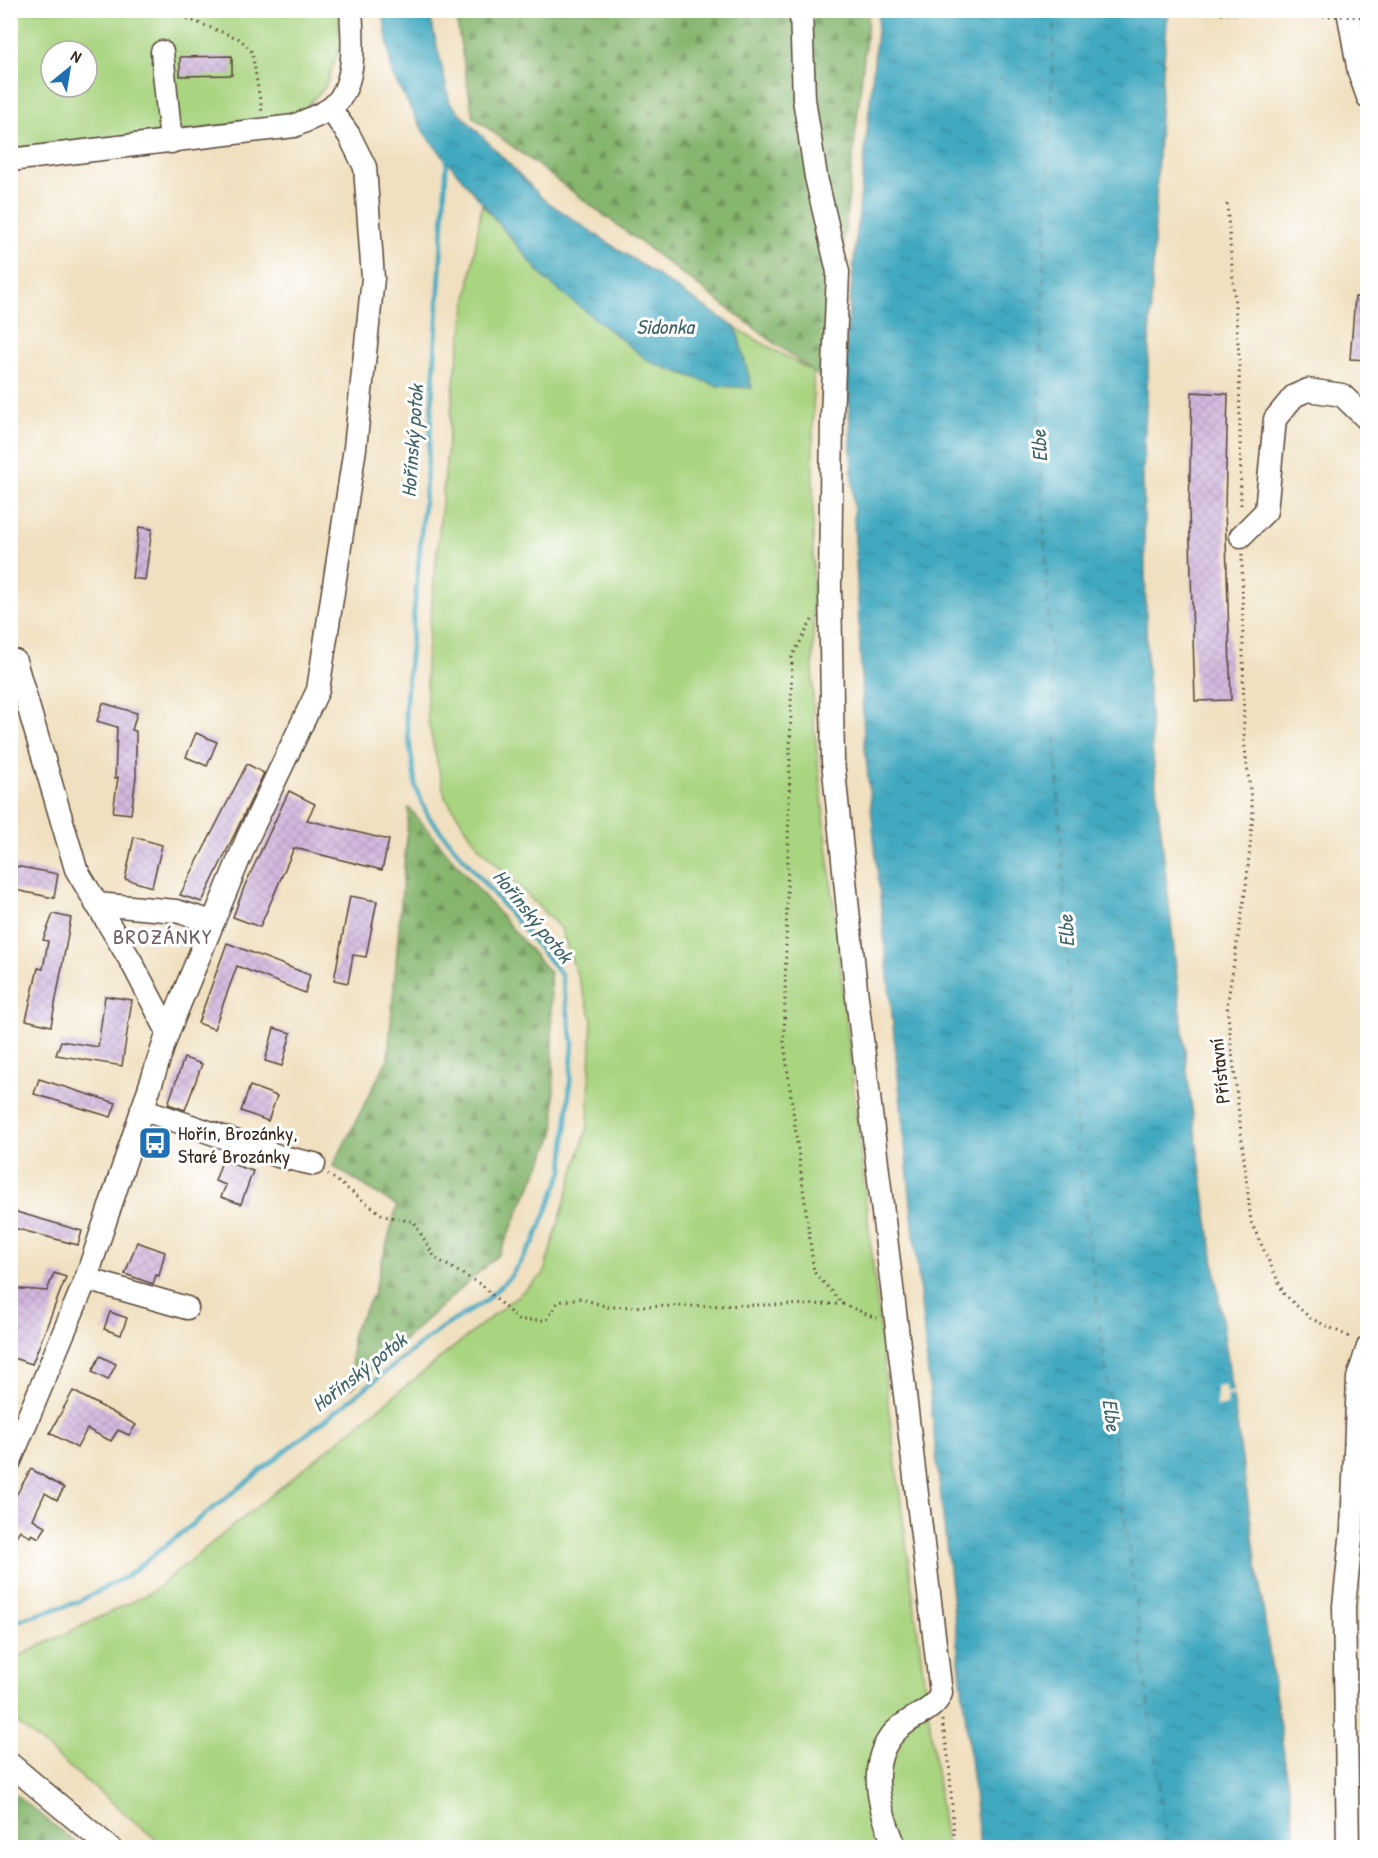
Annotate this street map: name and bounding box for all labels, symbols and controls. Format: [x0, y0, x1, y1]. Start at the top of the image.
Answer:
north arrow [39, 39, 99, 99]
text: N [67, 44, 86, 68]
water label: Sidonka [636, 312, 696, 341]
water label: Hořínský potok [394, 381, 431, 498]
water label: Elbe [1024, 428, 1054, 463]
water label: Hořínský potok [486, 863, 581, 971]
water label: Elbe [1051, 913, 1081, 948]
district label: BROZÁNKY [113, 921, 213, 951]
street label: Přístavní [1202, 1037, 1236, 1105]
place label: Hořín, Brozánky, Staré Brozánky [178, 1119, 297, 1169]
bus stop icon: Hořín, Brozánky, Staré Brozánky [137, 1125, 173, 1161]
water label: Hořínský potok [306, 1324, 414, 1418]
water label: Elbe [1096, 1397, 1129, 1434]

